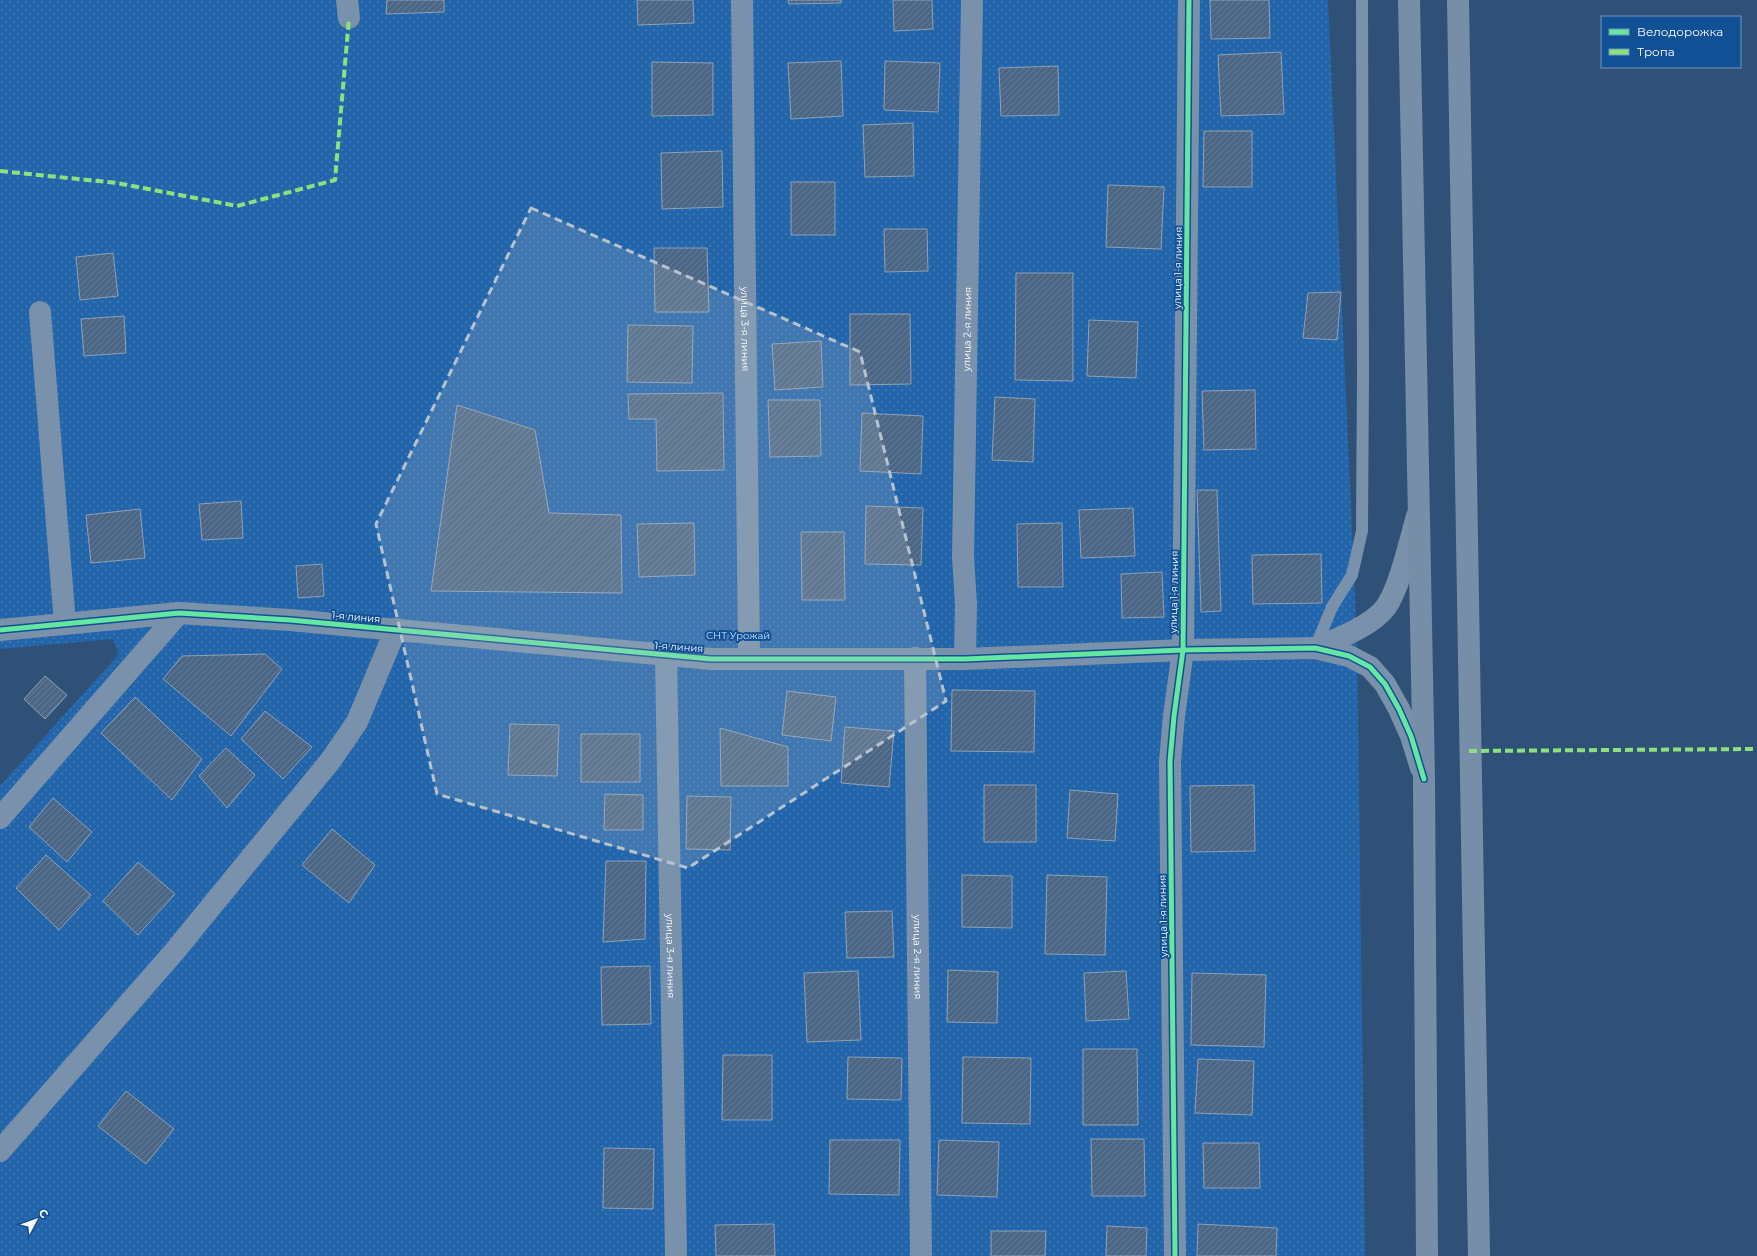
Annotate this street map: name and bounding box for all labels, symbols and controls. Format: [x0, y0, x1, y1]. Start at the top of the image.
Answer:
legend [1601, 16, 1741, 68]
text: Велодорожка [1637, 24, 1723, 39]
text: Тропа [1637, 44, 1675, 59]
street label: улица 1-я линия [1171, 227, 1185, 310]
street label: улица 3-я линия [739, 286, 752, 371]
street label: улица 2-я линия [959, 287, 974, 373]
street label: улица 1-я линия [1167, 551, 1181, 634]
street label: 1-я линия [331, 608, 381, 626]
park label: СНТ Урожай [706, 629, 770, 642]
street label: 1-я линия [654, 639, 704, 655]
street label: улица 1-я линия [1156, 875, 1170, 958]
street label: улица 3-я линия [664, 912, 678, 998]
street label: улица 2-я линия [911, 914, 925, 999]
north arrow [16, 1200, 56, 1240]
text: С [36, 1206, 51, 1221]

